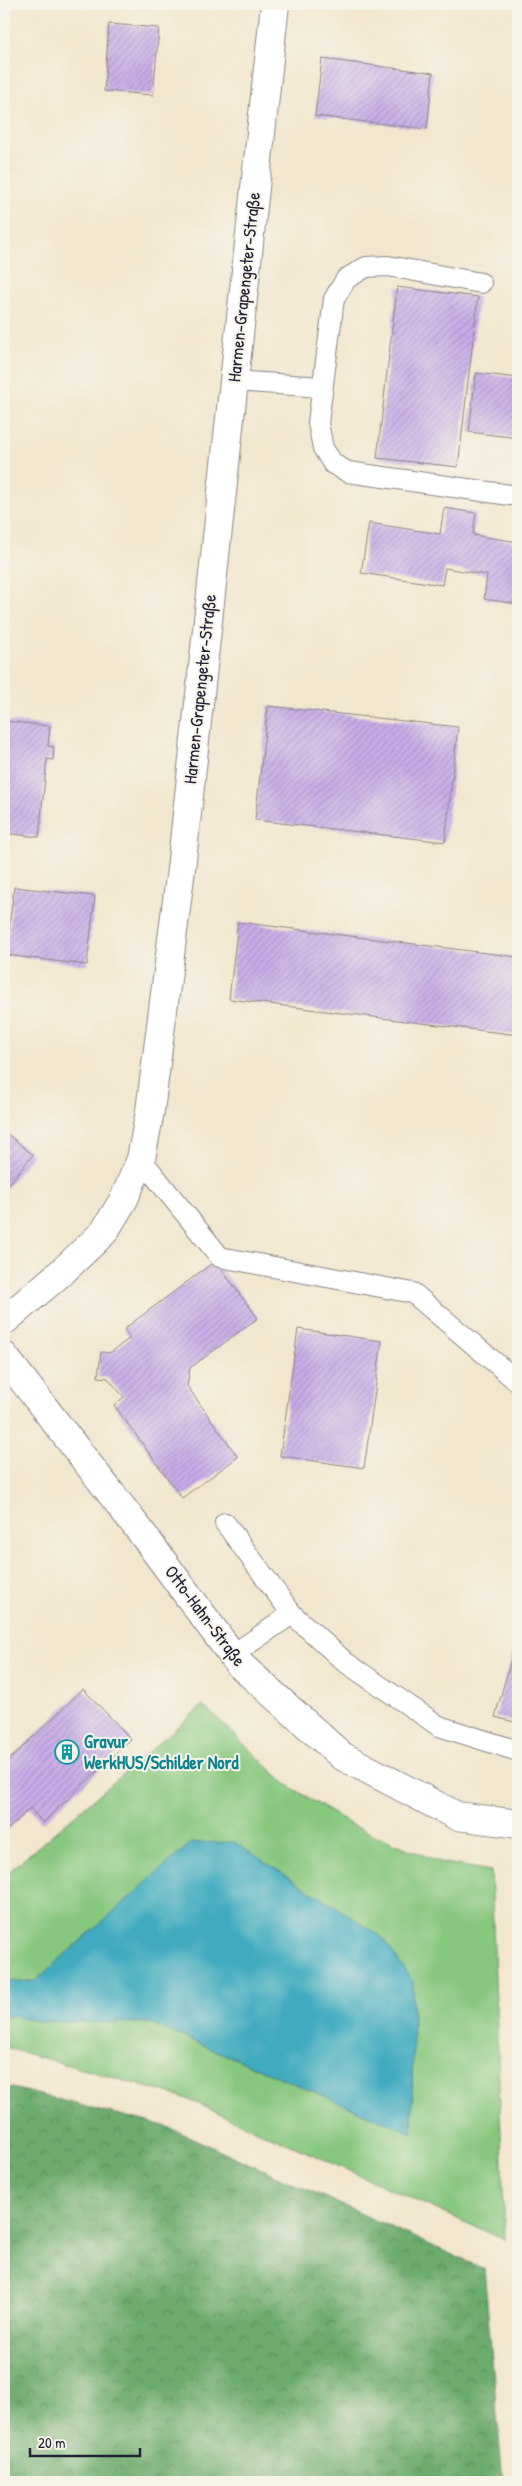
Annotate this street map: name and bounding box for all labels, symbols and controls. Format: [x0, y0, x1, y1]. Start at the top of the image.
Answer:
street label: Harmen-Grapengeter-Straße [221, 191, 266, 383]
street label: Harmen-Grapengeter-Straße [177, 593, 222, 785]
street label: Otto-Hahn-Straße [159, 1560, 252, 1671]
place label: Gravur WerkHUS/Schilder Nord [84, 1729, 239, 1775]
building icon: Gravur WerkHUS/Schilder Nord [54, 1739, 80, 1765]
scale bar [30, 2426, 140, 2458]
text: 20 m [38, 2432, 65, 2453]

